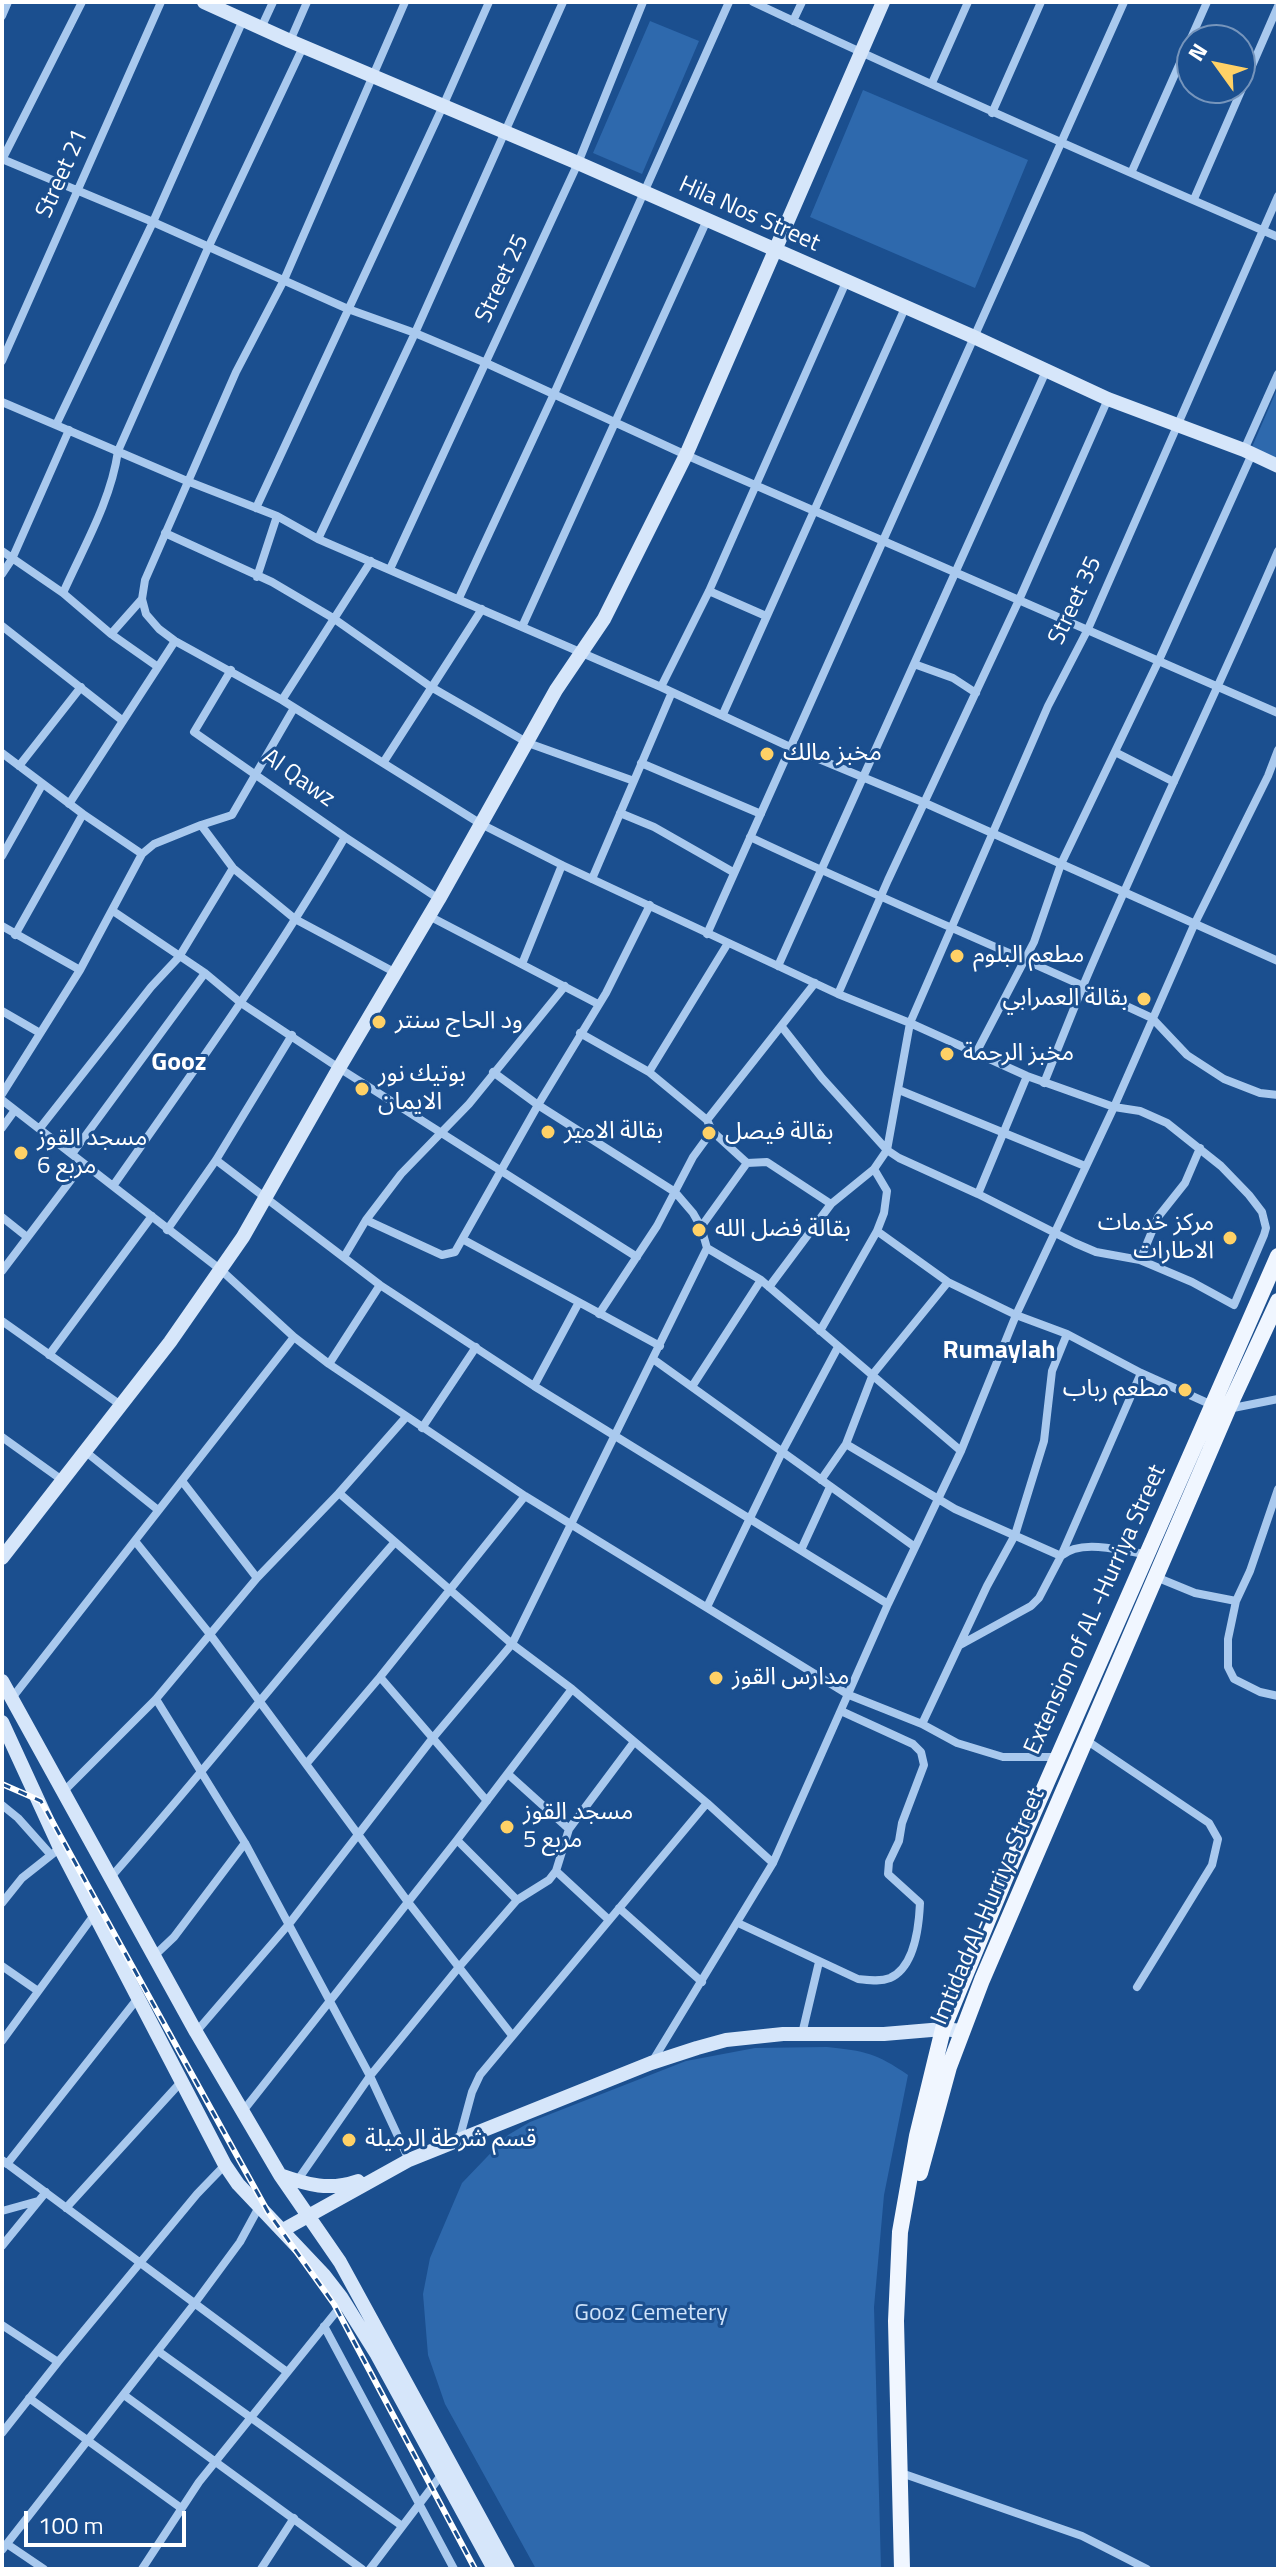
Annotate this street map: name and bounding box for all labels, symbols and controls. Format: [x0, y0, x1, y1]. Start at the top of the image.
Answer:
north arrow [1176, 24, 1256, 104]
text: N [1179, 36, 1216, 68]
street label: Street 21 [31, 125, 95, 223]
street label: Hila Nos Street [674, 171, 824, 259]
street label: Street 25 [470, 230, 536, 328]
street label: Street 35 [1043, 552, 1109, 650]
place label: مخبز مالك [783, 740, 882, 768]
street label: Al Qawz [256, 744, 340, 814]
marker: مخبز مالك [758, 745, 776, 763]
place label: مطعم البلوم [973, 942, 1084, 970]
marker: مطعم البلوم [948, 947, 966, 965]
place label: بقالة العمرابي [1002, 985, 1128, 1013]
marker: بقالة العمرابي [1135, 990, 1153, 1008]
place label: ود الحاج سنتر [395, 1008, 523, 1036]
marker: ود الحاج سنتر [370, 1013, 388, 1031]
place label: مخبز الرحمة [963, 1040, 1074, 1068]
marker: مخبز الرحمة [938, 1045, 956, 1063]
district label: Gooz [151, 1048, 207, 1080]
place label: بوتيك نور الايمان [378, 1061, 466, 1117]
marker: بوتيك نور الايمان [353, 1080, 371, 1098]
place label: بقالة الامير [564, 1118, 663, 1146]
place label: بقالة فيصل [725, 1119, 833, 1147]
marker: بقالة الامير [539, 1123, 557, 1141]
marker: بقالة فيصل [700, 1124, 718, 1142]
place label: مسجد القوز مربع 6 [37, 1125, 147, 1181]
marker: مسجد القوز مربع 6 [12, 1144, 30, 1162]
place label: مركز خدمات الاطارات [1098, 1210, 1214, 1266]
place label: بقالة فضل الله [715, 1216, 851, 1244]
marker: بقالة فضل الله [690, 1221, 708, 1239]
marker: مركز خدمات الاطارات [1221, 1229, 1239, 1247]
district label: Rumaylah [942, 1336, 1056, 1368]
place label: مطعم رباب [1063, 1376, 1169, 1404]
marker: مطعم رباب [1176, 1381, 1194, 1399]
street label: Extension of AL -Hurriya Street [1019, 1461, 1173, 1759]
place label: مدارس القوز [732, 1664, 849, 1692]
marker: مدارس القوز [707, 1669, 725, 1687]
street label: Imtidad Al-Hurriya Street [926, 1784, 1052, 2030]
place label: مسجد القوز مربع 5 [523, 1799, 633, 1855]
marker: مسجد القوز مربع 5 [498, 1818, 516, 1836]
place label: قسم شرطة الرميلة [365, 2126, 537, 2154]
marker: قسم شرطة الرميلة [340, 2131, 358, 2149]
park label: Gooz Cemetery [574, 2300, 728, 2328]
scale bar [28, 2495, 190, 2545]
text: 100 m [38, 2507, 104, 2543]

